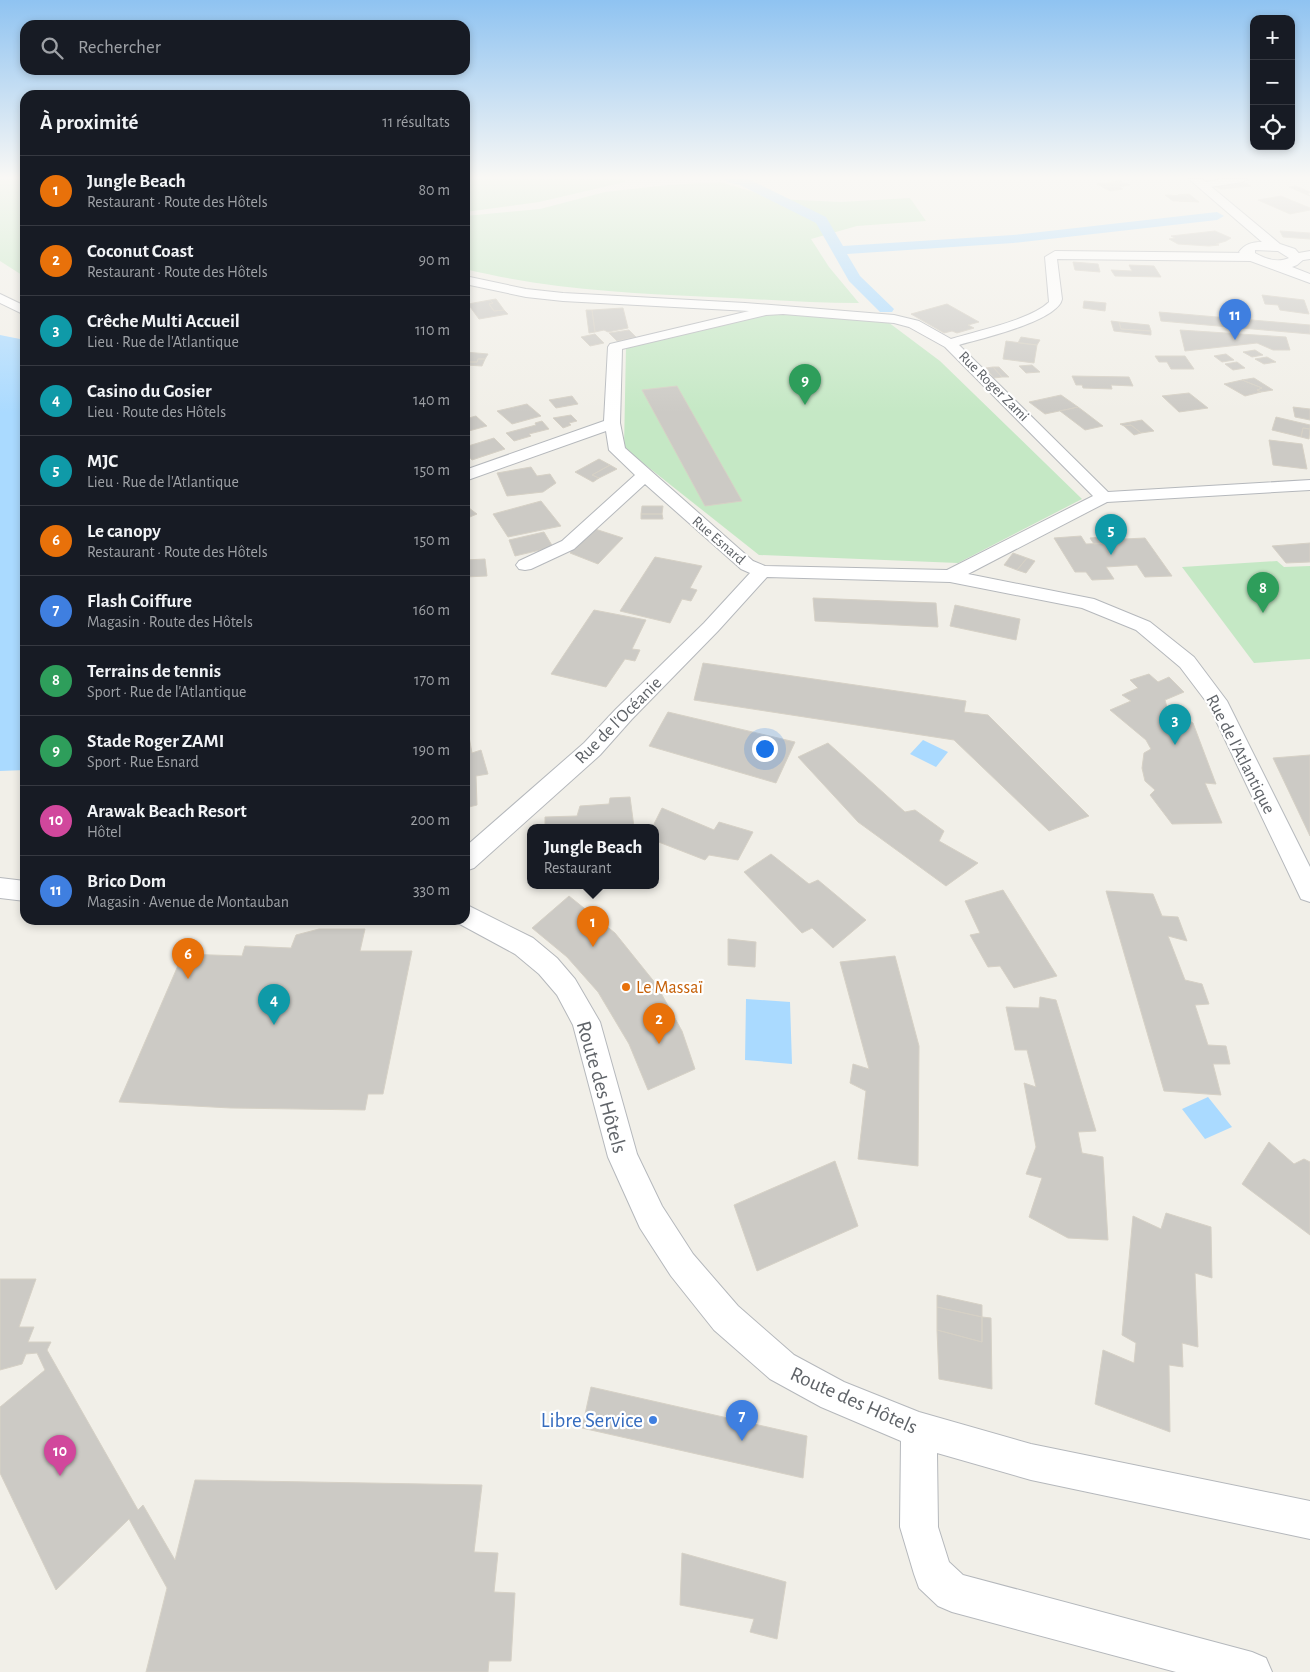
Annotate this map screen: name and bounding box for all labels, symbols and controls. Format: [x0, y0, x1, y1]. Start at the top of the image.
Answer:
map controls [1250, 15, 1295, 150]
button: + [1250, 15, 1295, 60]
search box [20, 20, 470, 75]
icon: search [38, 34, 66, 62]
text: Rechercher [78, 38, 161, 57]
button: − [1250, 60, 1295, 105]
button: locate [1250, 105, 1295, 150]
text: À proximité [40, 112, 138, 133]
text: 11 résultats [382, 114, 450, 130]
text: Jungle Beach [87, 172, 186, 191]
text: 1 [53, 182, 59, 198]
text: 80 m [419, 182, 450, 198]
text: Restaurant · Route des Hôtels [87, 194, 268, 210]
text: Coconut Coast [87, 242, 194, 261]
text: 2 [52, 252, 60, 268]
text: 90 m [419, 252, 450, 268]
text: Restaurant · Route des Hôtels [87, 264, 268, 280]
pin: 11 [1219, 299, 1251, 340]
text: Crêche Multi Accueil [87, 312, 240, 331]
text: 3 [53, 322, 59, 338]
text: 110 m [415, 322, 450, 338]
text: Lieu · Rue de l'Atlantique [87, 334, 239, 350]
street label: Rue Roger Zami [956, 348, 1032, 424]
pin: 9 [789, 364, 821, 405]
text: Casino du Gosier [87, 382, 212, 401]
text: 4 [52, 392, 60, 408]
text: 140 m [413, 392, 450, 408]
text: Lieu · Route des Hôtels [87, 404, 226, 420]
text: MJC [87, 452, 118, 471]
text: 5 [53, 462, 59, 478]
text: 150 m [414, 462, 450, 478]
text: Lieu · Rue de l'Atlantique [87, 474, 239, 490]
street label: Rue Esnard [689, 513, 748, 567]
pin: 5 [1095, 514, 1127, 555]
text: Le canopy [87, 522, 161, 541]
text: 6 [52, 532, 60, 548]
text: 150 m [414, 532, 450, 548]
text: Restaurant · Route des Hôtels [87, 544, 268, 560]
pin: 8 [1247, 572, 1279, 613]
text: Flash Coiffure [87, 592, 192, 611]
text: 7 [53, 602, 59, 618]
text: 160 m [413, 602, 450, 618]
text: Magasin · Route des Hôtels [87, 614, 253, 630]
text: Terrains de tennis [87, 662, 221, 681]
text: 8 [52, 672, 60, 688]
text: 170 m [414, 672, 450, 688]
street label: Rue de l'Océanie [572, 674, 666, 768]
text: Sport · Rue de l'Atlantique [87, 684, 246, 700]
street label: Rue de l'Atlantique [1202, 692, 1278, 817]
pin: 3 [1159, 704, 1191, 745]
text: Stade Roger ZAMI [87, 732, 224, 751]
your location [752, 736, 778, 762]
text: 9 [52, 742, 60, 758]
text: 190 m [413, 742, 450, 758]
text: Sport · Rue Esnard [87, 754, 199, 770]
text: Arawak Beach Resort [87, 802, 247, 821]
text: 10 [49, 812, 63, 828]
text: 200 m [410, 812, 450, 828]
text: Hôtel [87, 824, 122, 840]
popup [527, 824, 659, 889]
text: Jungle Beach [544, 838, 642, 857]
text: Restaurant [544, 860, 611, 876]
text: Brico Dom [87, 872, 166, 891]
text: 11 [50, 882, 62, 898]
text: 330 m [413, 882, 450, 898]
text: Magasin · Avenue de Montauban [87, 894, 289, 910]
pin: 1 [577, 906, 609, 947]
pin: 6 [172, 938, 204, 979]
place label: Le Massaï [636, 979, 703, 997]
marker: Le Massaï [620, 981, 632, 993]
pin: 4 [258, 984, 290, 1025]
pin: 2 [643, 1003, 675, 1044]
street label: Route des Hôtels [573, 1019, 630, 1156]
street label: Route des Hôtels [787, 1363, 920, 1438]
pin: 7 [726, 1400, 758, 1441]
place label: Libre Service [541, 1410, 643, 1431]
marker: Libre Service [647, 1414, 659, 1426]
pin: 10 [44, 1435, 76, 1476]

